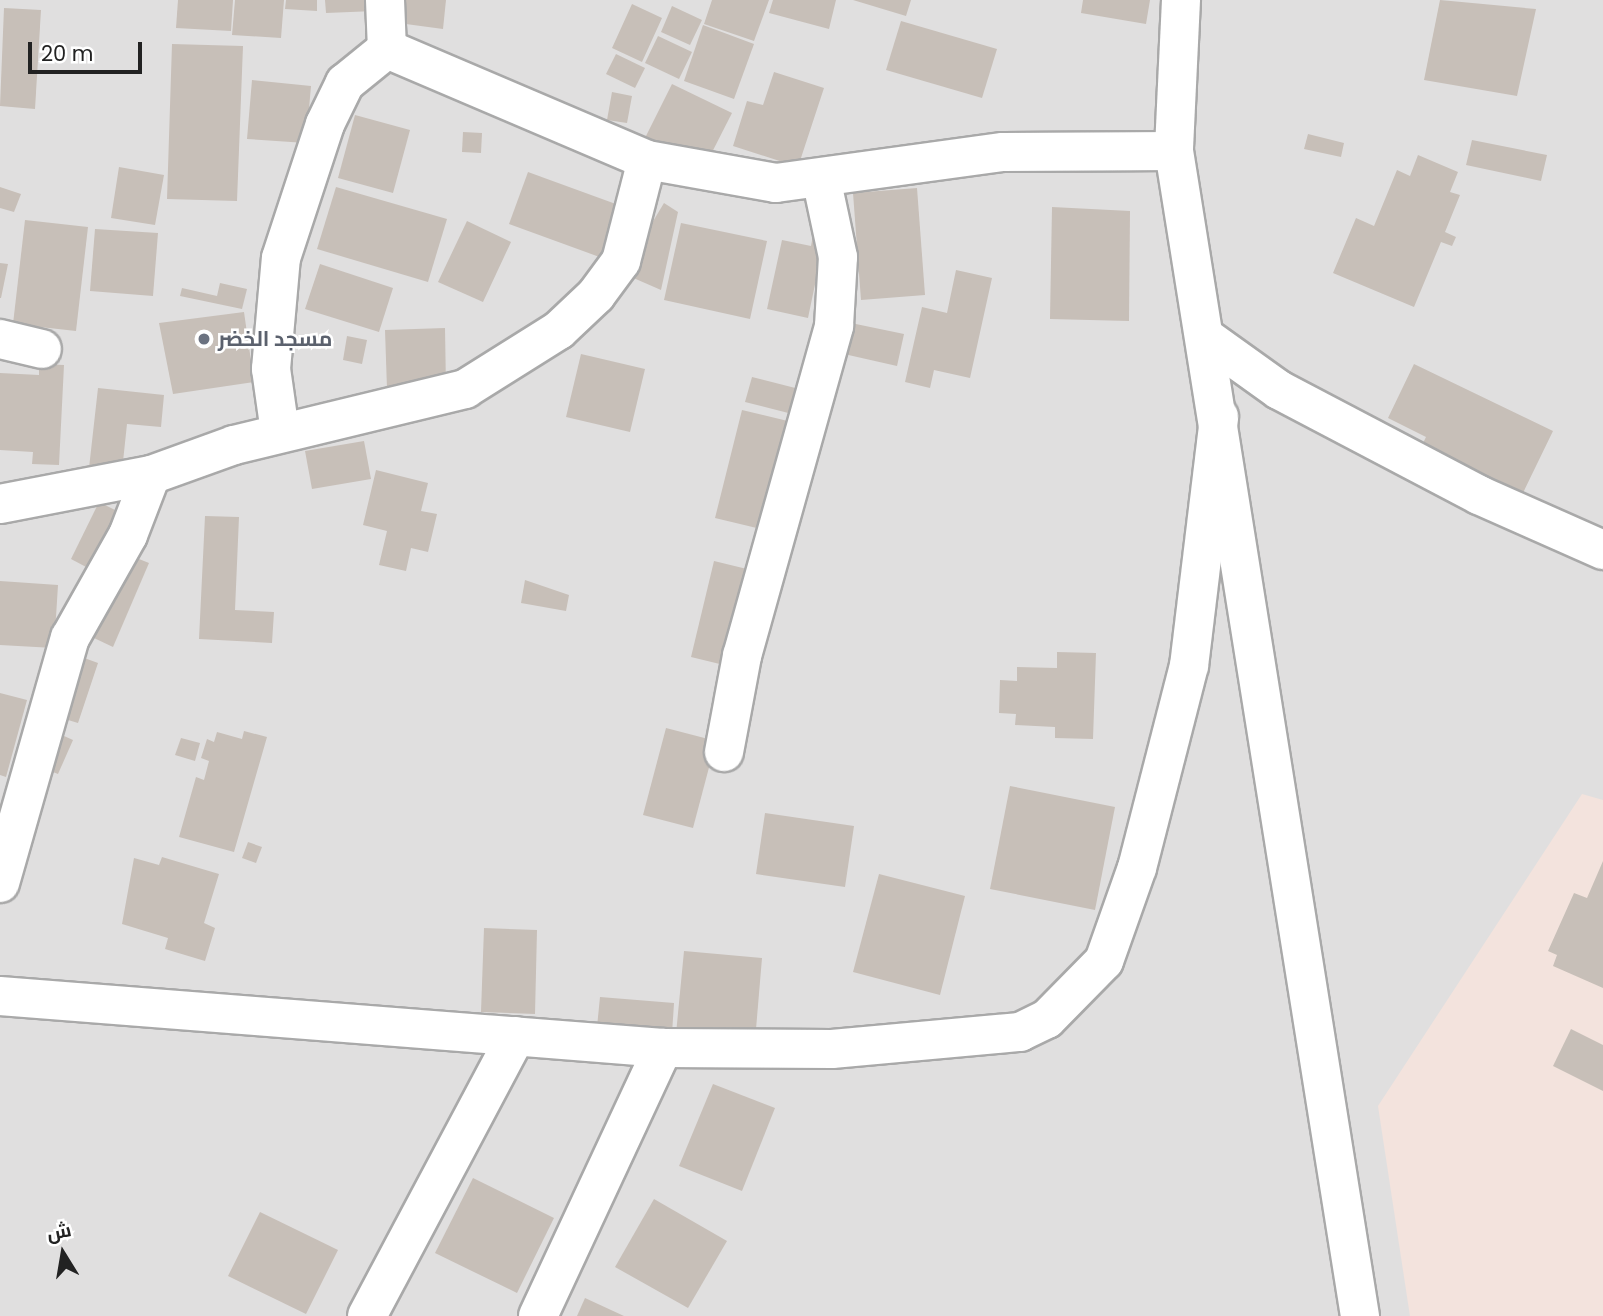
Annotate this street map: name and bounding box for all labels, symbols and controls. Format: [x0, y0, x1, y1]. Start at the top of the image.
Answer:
scale bar [32, 28, 145, 72]
text: 20 m [41, 39, 94, 68]
place label: مسجد الخضر [218, 326, 332, 352]
marker: مسجد الخضر [196, 331, 212, 347]
text: ش [44, 1216, 73, 1247]
north arrow [28, 1218, 98, 1288]

